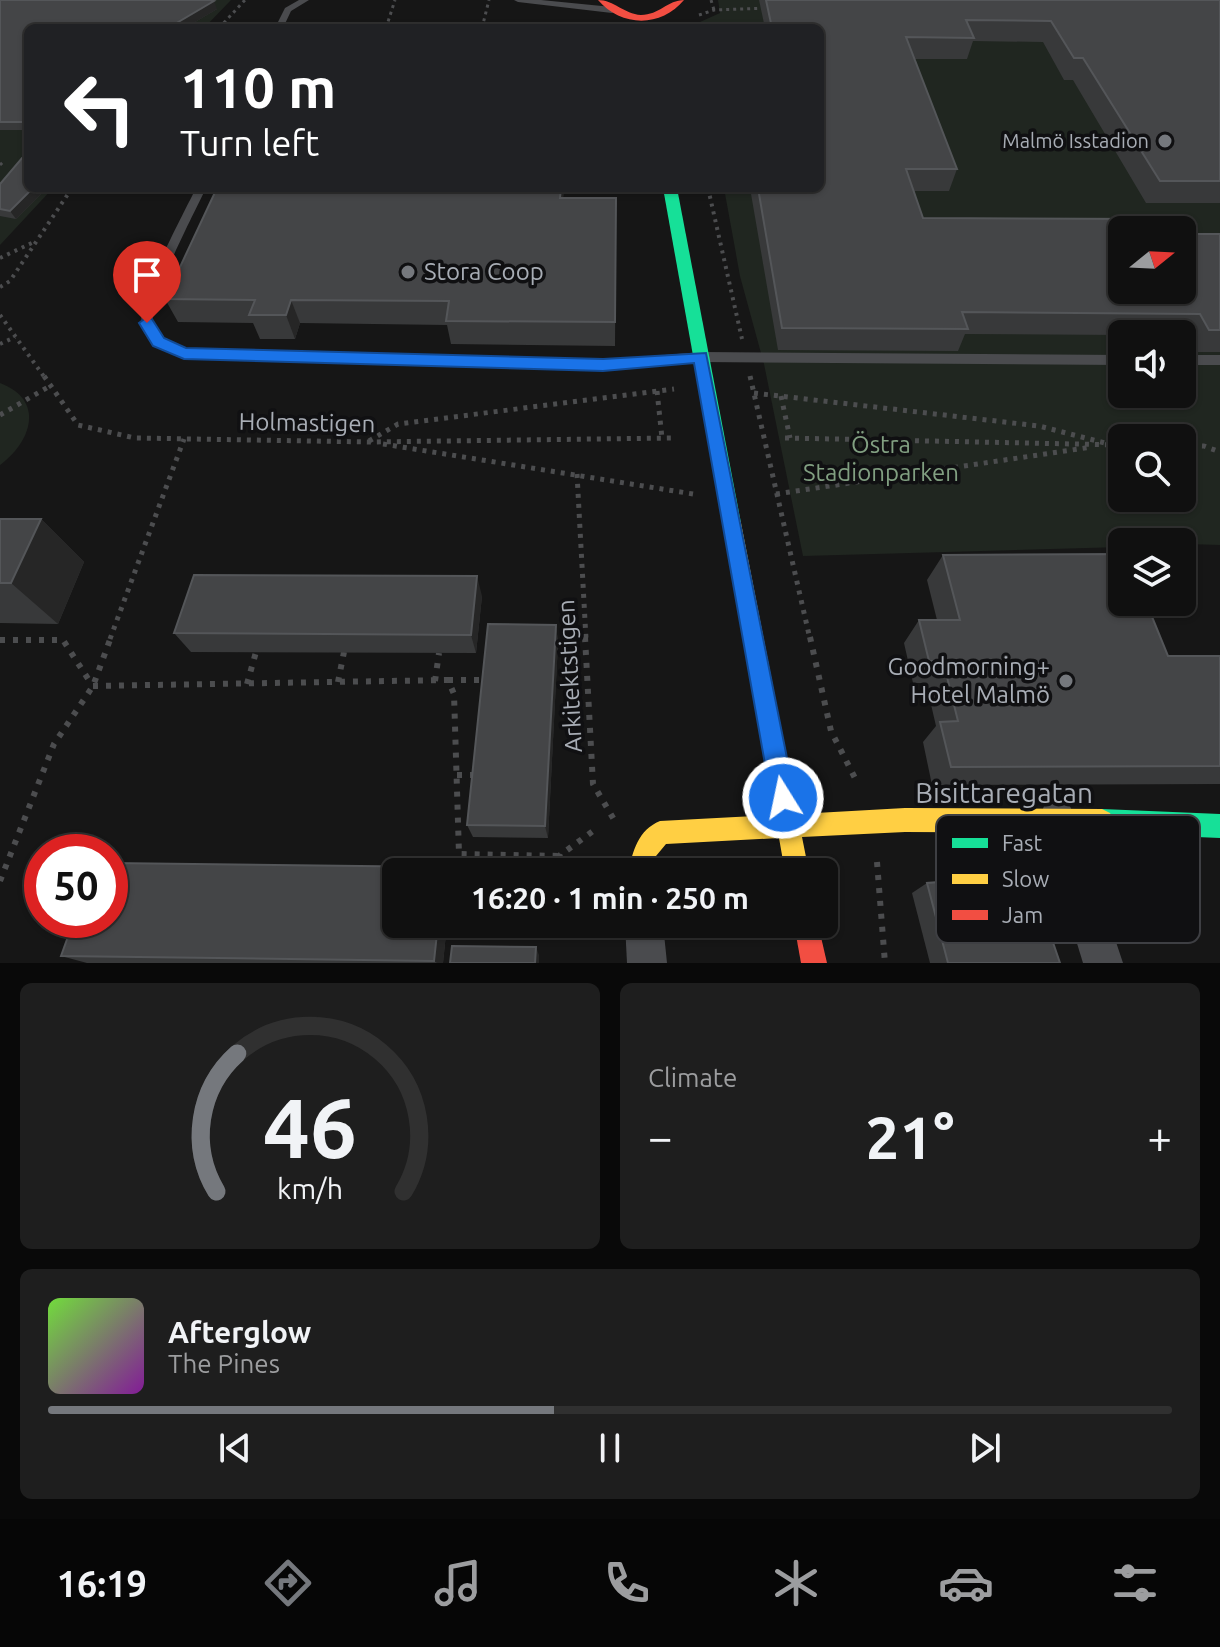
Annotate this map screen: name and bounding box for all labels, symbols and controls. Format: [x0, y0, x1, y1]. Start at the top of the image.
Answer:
icon: left [48, 56, 152, 160]
text: 110 m [180, 56, 336, 119]
text: Turn left [180, 122, 319, 163]
place label: Malmö Isstadion [1002, 129, 1149, 152]
marker: Malmö Isstadion [1156, 132, 1174, 150]
north arrow [1108, 216, 1196, 304]
map controls [1108, 216, 1196, 616]
pin [113, 241, 181, 323]
icon: arrive [125, 253, 169, 297]
place label: Stora Coop [424, 258, 544, 285]
marker: Stora Coop [399, 263, 417, 281]
button: sound [1108, 320, 1196, 408]
street label: Holmastigen [239, 408, 376, 437]
button: search [1108, 424, 1196, 512]
park label: Östra Stadionparken [803, 431, 959, 486]
button: layers [1108, 528, 1196, 616]
street label: Arkitektstigen [552, 599, 587, 753]
place label: Goodmorning+ Hotel Malmö [888, 653, 1050, 708]
marker: Goodmorning+ Hotel Malmö [1057, 672, 1075, 690]
position arrow [741, 756, 825, 840]
street label: Bisittaregatan [915, 777, 1093, 808]
legend [936, 815, 1200, 943]
text: Fast [1002, 830, 1043, 855]
speed limit sign: 50 [24, 834, 128, 938]
text: Slow [1002, 866, 1049, 891]
text: 16:20 · 1 min · 250 m [471, 881, 749, 915]
text: Jam [1002, 902, 1043, 927]
text: Climate [648, 1063, 737, 1092]
text: 46 [263, 1080, 357, 1174]
text: 21° [866, 1103, 954, 1170]
text: − [648, 1112, 673, 1161]
text: + [1147, 1112, 1172, 1161]
text: km/h [277, 1172, 343, 1204]
text: Afterglow [168, 1315, 311, 1349]
text: The Pines [168, 1349, 280, 1378]
icon: previous [213, 1426, 257, 1470]
icon: pause [588, 1426, 632, 1470]
icon: next [963, 1426, 1007, 1470]
icon: directions [260, 1555, 316, 1611]
icon: music [430, 1555, 486, 1611]
icon: phone [599, 1555, 655, 1611]
icon: climate [768, 1555, 824, 1611]
icon: car [938, 1555, 994, 1611]
icon: filters [1107, 1555, 1163, 1611]
text: 16:19 [57, 1563, 147, 1604]

